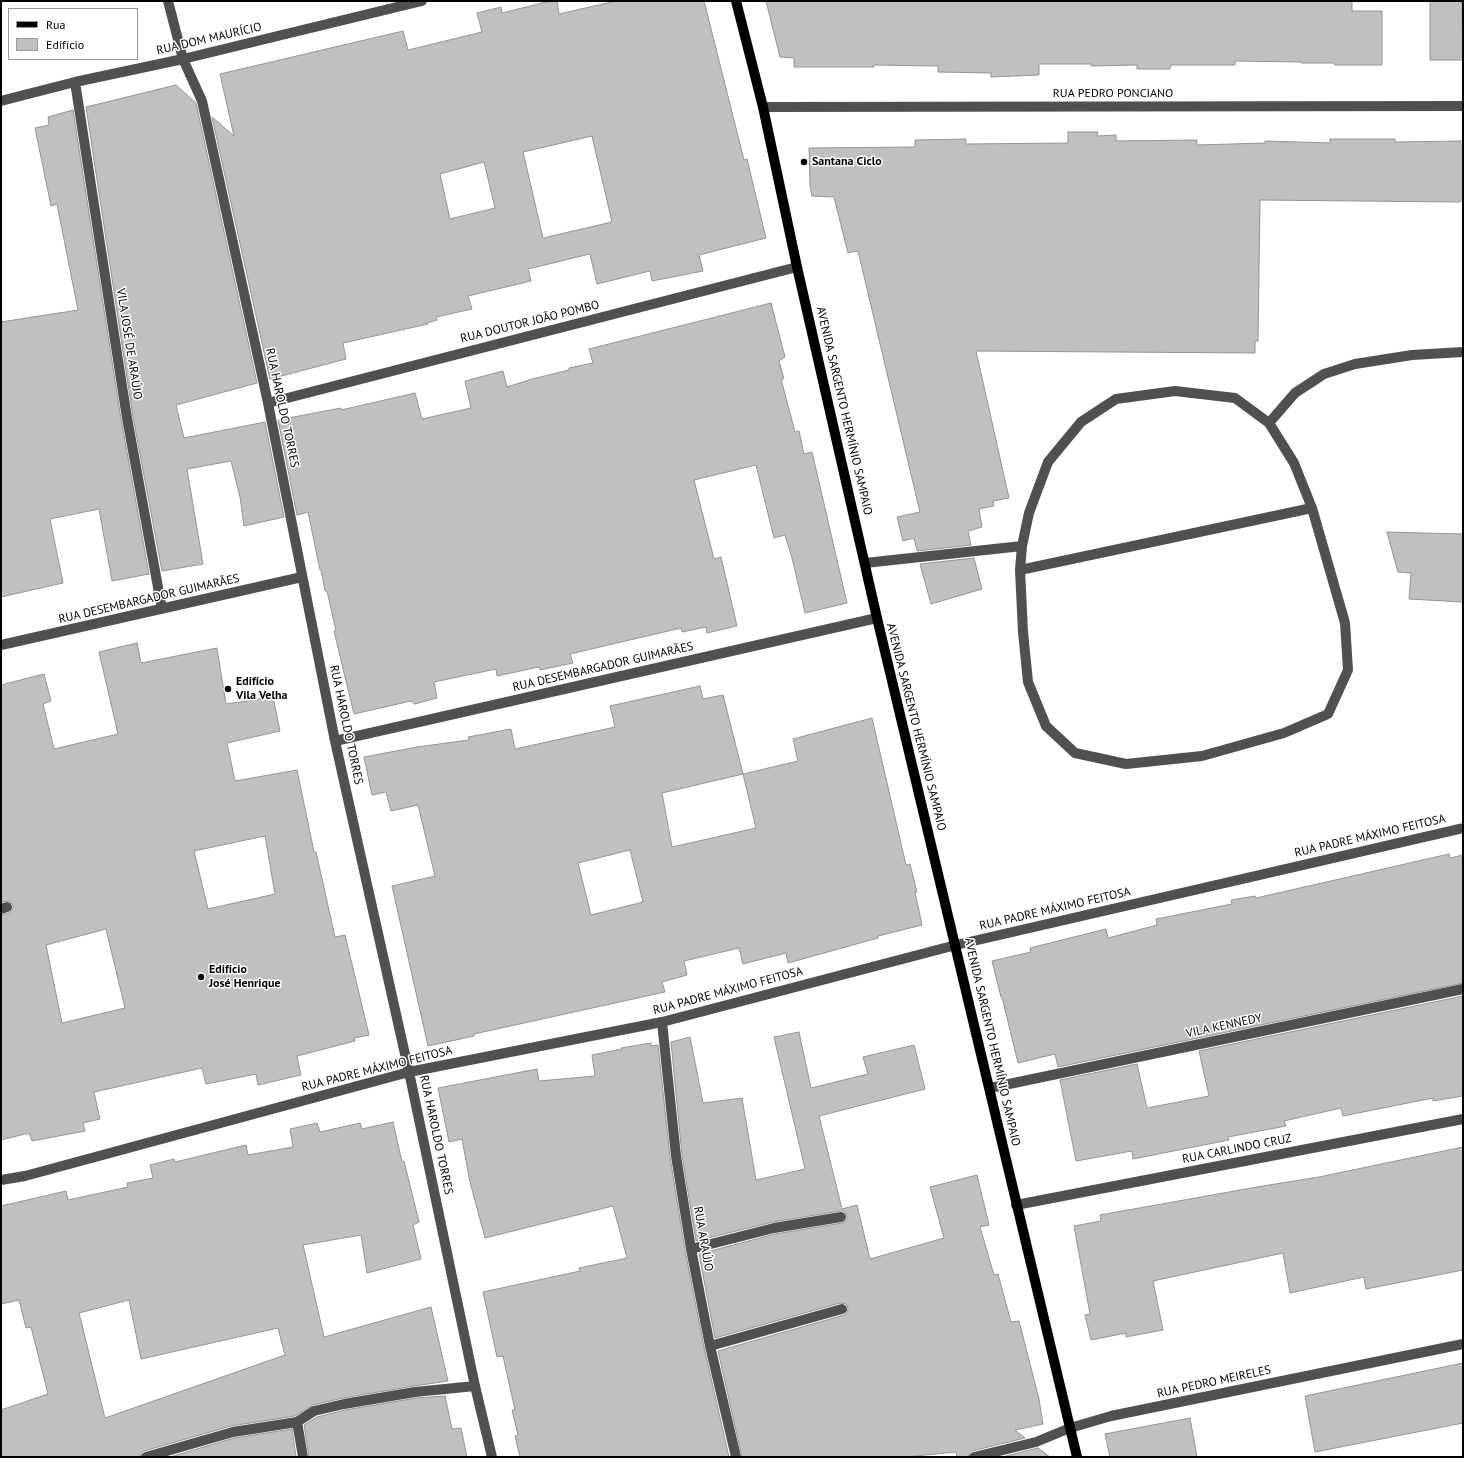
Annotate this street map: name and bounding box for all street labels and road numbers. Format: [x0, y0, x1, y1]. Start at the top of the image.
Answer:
street label: RUA DOM MAURÍCIO [155, 20, 263, 58]
street label: RUA PEDRO PONCIANO [1053, 87, 1173, 101]
street label: VILA JOSÉ DE ARAÚJO [113, 287, 145, 401]
street label: RUA DOUTOR JOÃO POMBO [459, 298, 601, 346]
street label: AVENIDA SARGENTO HERMÍNIO SAMPAIO [813, 305, 875, 517]
street label: RUA HAROLDO TORRES [262, 347, 302, 469]
street label: RUA DESEMBARGADOR GUIMARÃES [57, 571, 241, 627]
street label: AVENIDA SARGENTO HERMÍNIO SAMPAIO [883, 622, 949, 832]
street label: RUA DESEMBARGADOR GUIMARÃES [511, 639, 695, 695]
street label: RUA HAROLDO TORRES [326, 664, 366, 786]
street label: RUA PADRE MÁXIMO FEITOSA [1293, 812, 1447, 860]
street label: RUA PADRE MÁXIMO FEITOSA [978, 885, 1132, 933]
street label: AVENIDA SARGENTO HERMÍNIO SAMPAIO [961, 936, 1023, 1148]
street label: RUA PADRE MÁXIMO FEITOSA [651, 964, 805, 1018]
street label: VILA KENNEDY [1185, 1011, 1263, 1041]
street label: RUA PADRE MÁXIMO FEITOSA [300, 1043, 454, 1095]
street label: RUA HAROLDO TORRES [416, 1074, 456, 1196]
street label: RUA CARLINDO CRUZ [1181, 1131, 1293, 1167]
street label: RUA ARAÚJO [690, 1205, 716, 1273]
street label: RUA PEDRO MEIRELES [1156, 1363, 1272, 1401]

